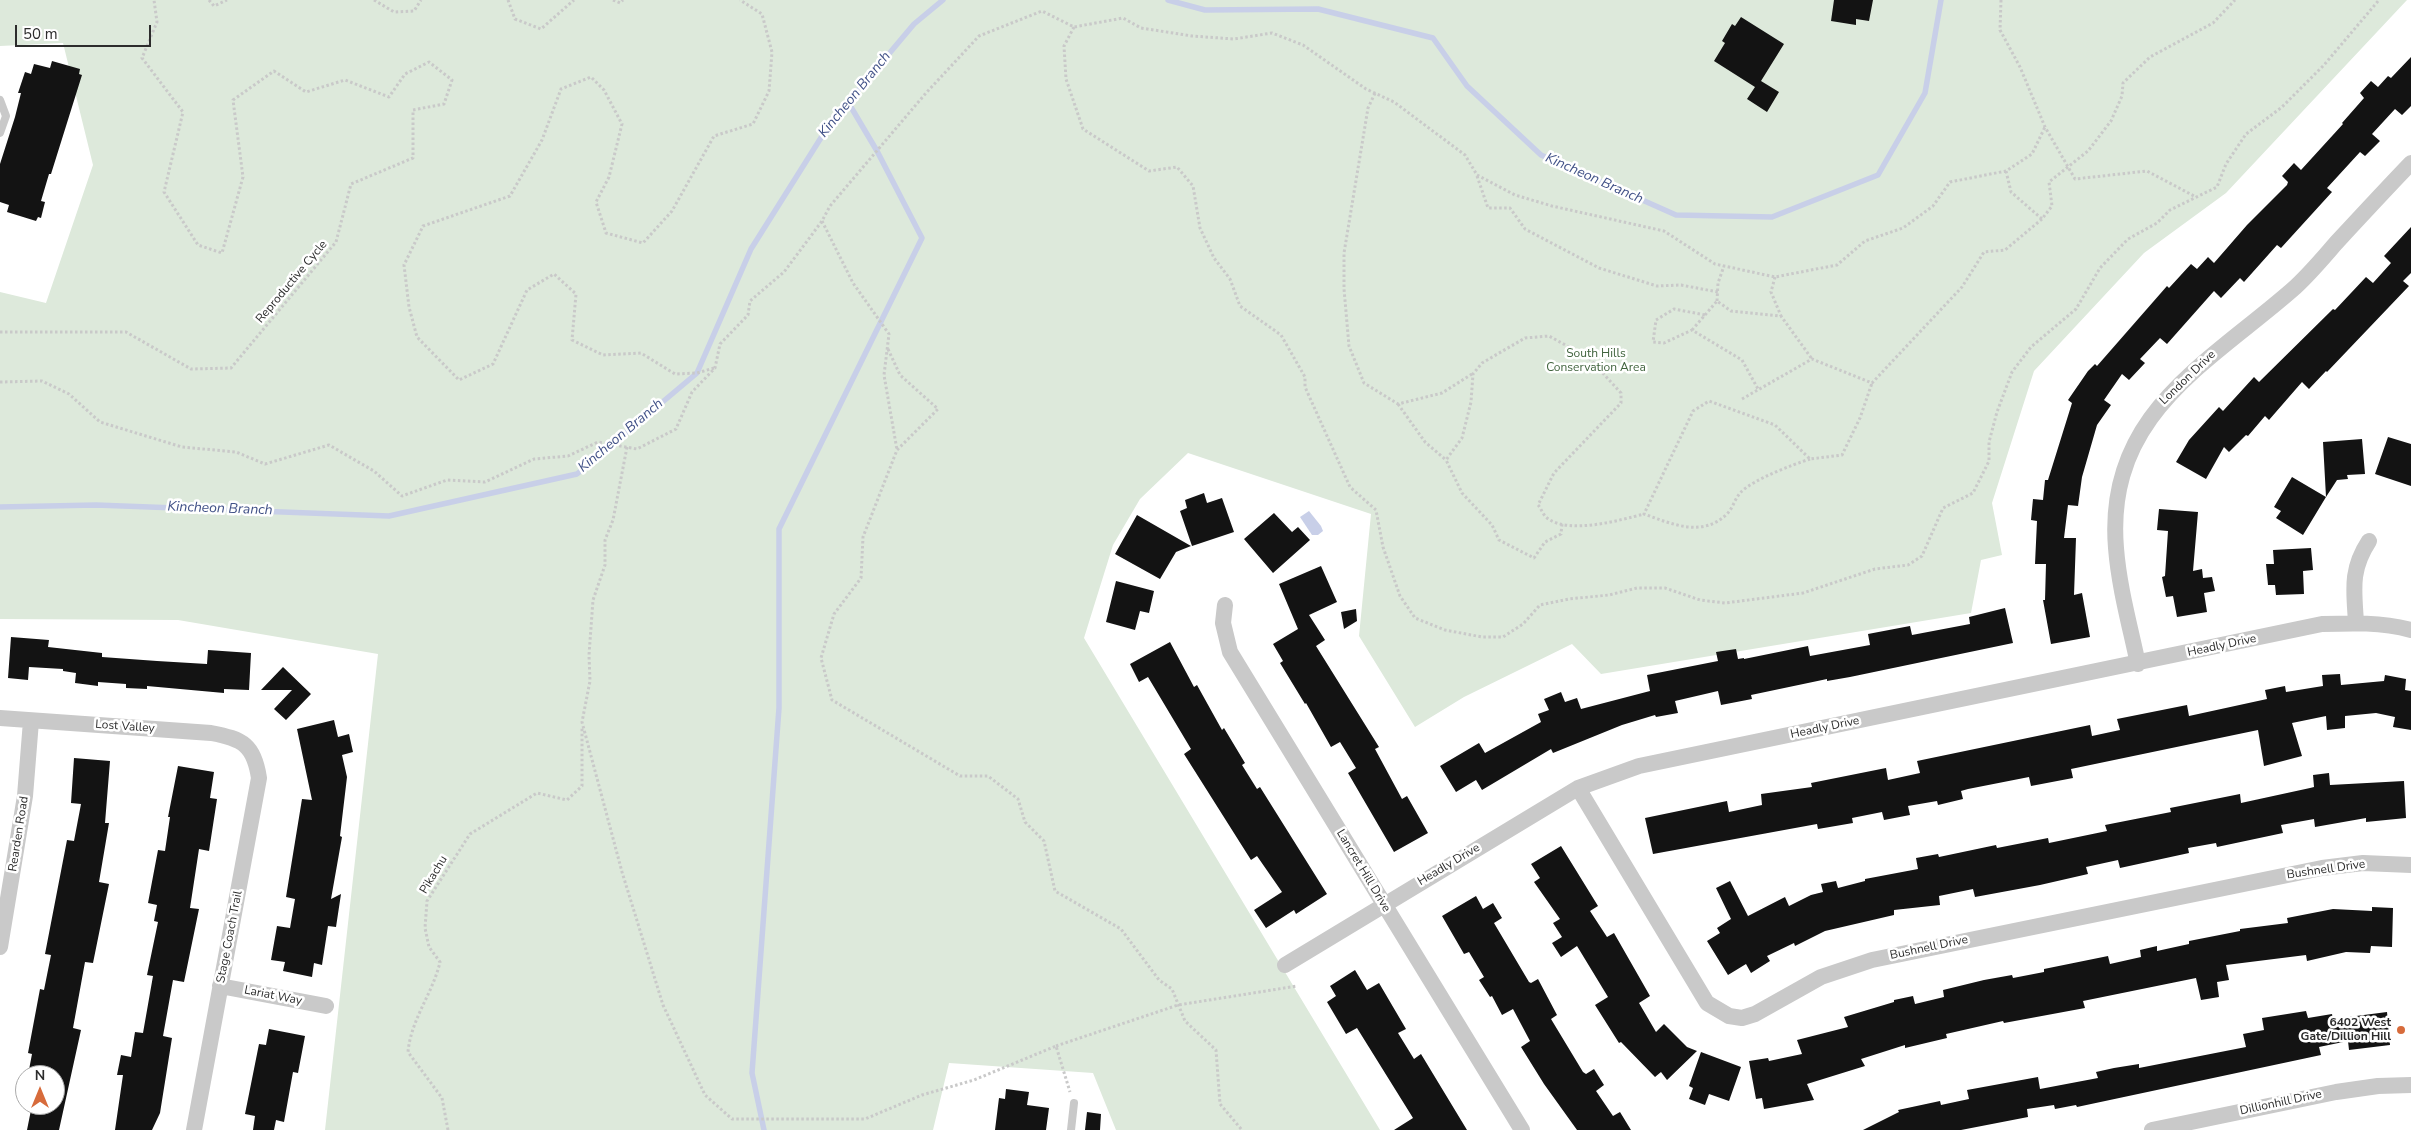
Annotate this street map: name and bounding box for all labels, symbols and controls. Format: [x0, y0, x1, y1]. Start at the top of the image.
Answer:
scale bar [18, 15, 154, 47]
text: 50 m [23, 24, 58, 44]
water label: Kincheon Branch [815, 49, 895, 141]
water label: Kincheon Branch [1542, 150, 1646, 208]
street label: Reproductive Cycle [253, 238, 331, 326]
park label: South Hills Conservation Area [1546, 347, 1646, 375]
street label: London Drive [2157, 348, 2219, 408]
water label: Kincheon Branch [575, 396, 667, 476]
water label: Kincheon Branch [167, 499, 273, 519]
street label: Headly Drive [2186, 632, 2258, 660]
street label: Headly Drive [1789, 714, 1861, 742]
street label: Lost Valley [95, 718, 155, 736]
street label: Rearden Road [6, 795, 32, 873]
street label: Lancret Hill Drive [1333, 827, 1393, 915]
street label: Headly Drive [1415, 841, 1483, 889]
street label: Pikachu [417, 853, 451, 897]
street label: Bushnell Drive [2286, 857, 2366, 883]
street label: Stage Coach Trail [214, 890, 246, 984]
street label: Bushnell Drive [1889, 933, 1969, 963]
street label: Lariat Way [243, 983, 303, 1009]
place label: 6402 West Gate/Dillion Hill [2301, 1016, 2391, 1044]
marker: 6402 West Gate/Dillion Hill [2395, 1024, 2407, 1036]
north arrow [15, 1065, 65, 1115]
text: N [35, 1066, 45, 1085]
street label: Dillionhill Drive [2239, 1087, 2323, 1119]

